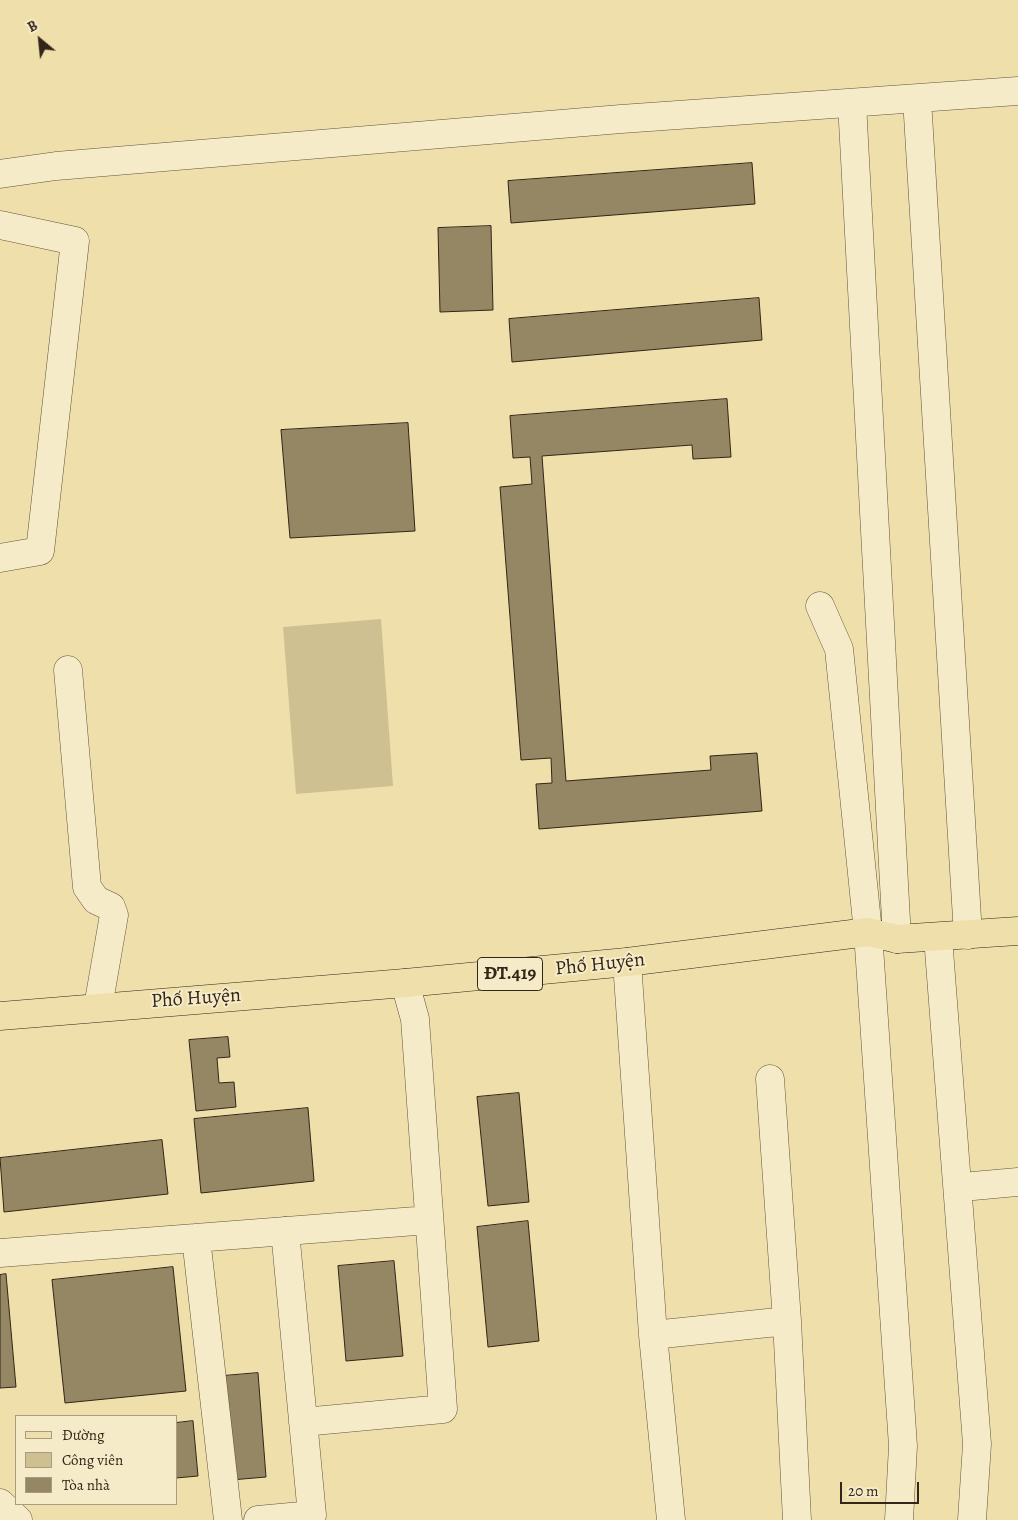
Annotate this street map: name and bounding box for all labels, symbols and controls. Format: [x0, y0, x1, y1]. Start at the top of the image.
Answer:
north arrow [15, 15, 65, 65]
text: B [24, 16, 41, 37]
street label: Phố Huyện [554, 948, 646, 982]
road number: ĐT.419 [478, 958, 542, 991]
street label: Phố Huyện [150, 984, 242, 1014]
legend [15, 1415, 178, 1505]
text: Đường [62, 1425, 104, 1445]
text: Công viên [62, 1450, 123, 1470]
scale bar [843, 1472, 922, 1504]
text: Tòa nhà [62, 1475, 110, 1495]
text: 20 m [848, 1481, 879, 1501]

